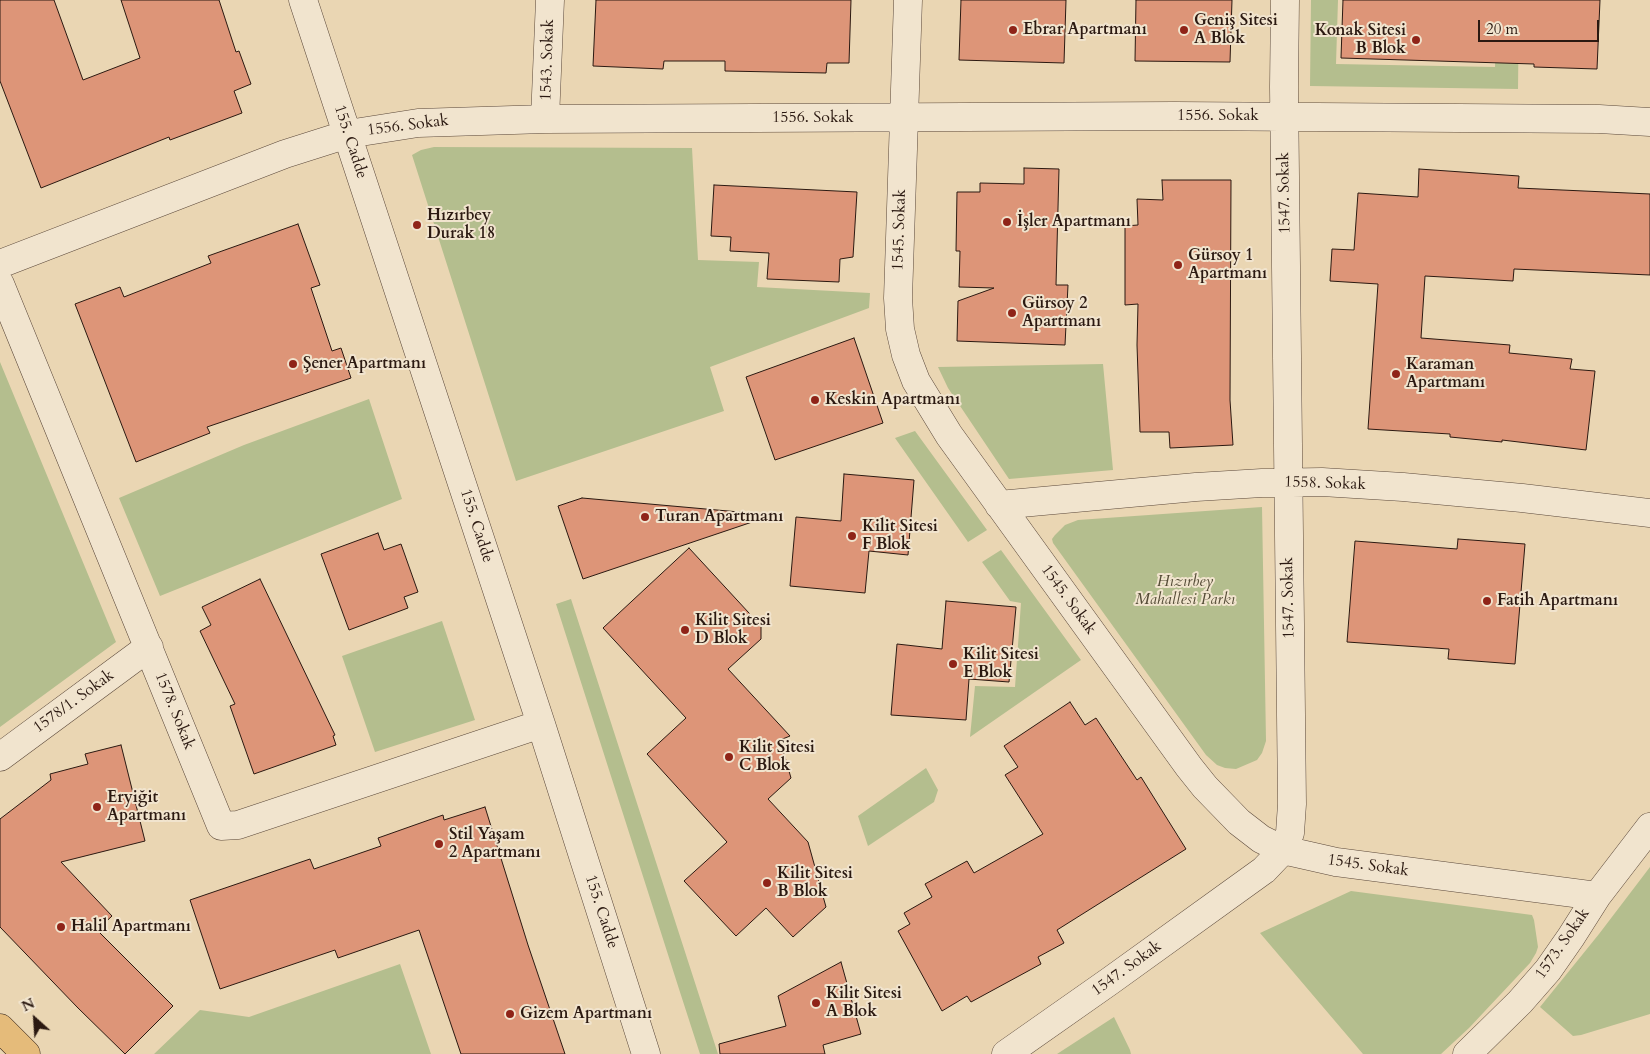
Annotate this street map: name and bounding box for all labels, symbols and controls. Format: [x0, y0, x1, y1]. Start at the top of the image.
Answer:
scale bar [1480, 10, 1601, 42]
place label: Geniş Sitesi A Blok [1194, 11, 1278, 49]
street label: 1543. Sokak [537, 19, 559, 101]
text: 20 m [1486, 19, 1518, 39]
place label: Ebrar Apartmanı [1023, 20, 1147, 40]
place label: Konak Sitesi B Blok [1315, 21, 1406, 59]
marker: Ebrar Apartmanı [1007, 24, 1019, 36]
marker: Geniş Sitesi A Blok [1178, 24, 1190, 36]
marker: Konak Sitesi B Blok [1410, 34, 1422, 46]
street label: 155. Cadde [329, 103, 371, 181]
street label: 1556. Sokak [1177, 106, 1259, 126]
street label: 1556. Sokak [772, 108, 854, 128]
street label: 1556. Sokak [366, 111, 450, 141]
street label: 1547. Sokak [1275, 152, 1295, 234]
street label: 1545. Sokak [889, 189, 911, 271]
place label: Hızırbey Durak 18 [427, 206, 495, 244]
place label: İşler Apartmanı [1017, 212, 1131, 232]
marker: İşler Apartmanı [1001, 216, 1013, 228]
marker: Hızırbey Durak 18 [411, 219, 423, 231]
place label: Gürsoy 1 Apartmanı [1188, 246, 1267, 284]
marker: Gürsoy 1 Apartmanı [1172, 259, 1184, 271]
place label: Gürsoy 2 Apartmanı [1022, 294, 1101, 332]
marker: Gürsoy 2 Apartmanı [1006, 307, 1018, 319]
place label: Şener Apartmanı [303, 354, 426, 374]
place label: Karaman Apartmanı [1406, 355, 1485, 393]
marker: Şener Apartmanı [287, 358, 299, 370]
marker: Karaman Apartmanı [1390, 368, 1402, 380]
place label: Keskin Apartmanı [825, 390, 960, 410]
marker: Keskin Apartmanı [809, 394, 821, 406]
street label: 1558. Sokak [1284, 473, 1366, 495]
street label: 155. Cadde [455, 487, 497, 565]
place label: Turan Apartmanı [655, 507, 783, 527]
marker: Turan Apartmanı [639, 511, 651, 523]
place label: Kilit Sitesi F Blok [862, 517, 938, 555]
marker: Kilit Sitesi F Blok [846, 530, 858, 542]
street label: 1547. Sokak [1279, 557, 1299, 639]
street label: 1545. Sokak [1036, 561, 1100, 639]
park label: Hızırbey Mahallesi Parkı [1135, 572, 1235, 610]
place label: Fatih Apartmanı [1497, 591, 1618, 611]
marker: Fatih Apartmanı [1481, 595, 1493, 607]
place label: Kilit Sitesi D Blok [695, 611, 771, 649]
marker: Kilit Sitesi D Blok [679, 624, 691, 636]
place label: Kilit Sitesi E Blok [963, 645, 1039, 683]
marker: Kilit Sitesi E Blok [947, 658, 959, 670]
street label: 1578/1. Sokak [30, 666, 118, 738]
street label: 1578. Sokak [150, 669, 198, 753]
place label: Kilit Sitesi C Blok [739, 738, 815, 776]
marker: Kilit Sitesi C Blok [723, 751, 735, 763]
place label: Eryiğit Apartmanı [107, 788, 186, 826]
marker: Eryiğit Apartmanı [91, 801, 103, 813]
place label: Stil Yaşam 2 Apartmanı [449, 825, 541, 863]
marker: Stil Yaşam 2 Apartmanı [433, 838, 445, 850]
street label: 1545. Sokak [1326, 851, 1410, 881]
place label: Kilit Sitesi B Blok [777, 864, 853, 902]
street label: 155. Cadde [580, 873, 622, 951]
marker: Kilit Sitesi B Blok [761, 877, 773, 889]
street label: 1573. Sokak [1532, 905, 1594, 983]
place label: Halil Apartmanı [71, 917, 191, 937]
marker: Halil Apartmanı [55, 921, 67, 933]
street label: 1547. Sokak [1088, 937, 1166, 1001]
place label: Kilit Sitesi A Blok [826, 984, 902, 1022]
north arrow [10, 994, 60, 1044]
text: N [19, 994, 38, 1016]
marker: Kilit Sitesi A Blok [810, 997, 822, 1009]
place label: Gizem Apartmanı [520, 1004, 652, 1024]
marker: Gizem Apartmanı [504, 1008, 516, 1020]

